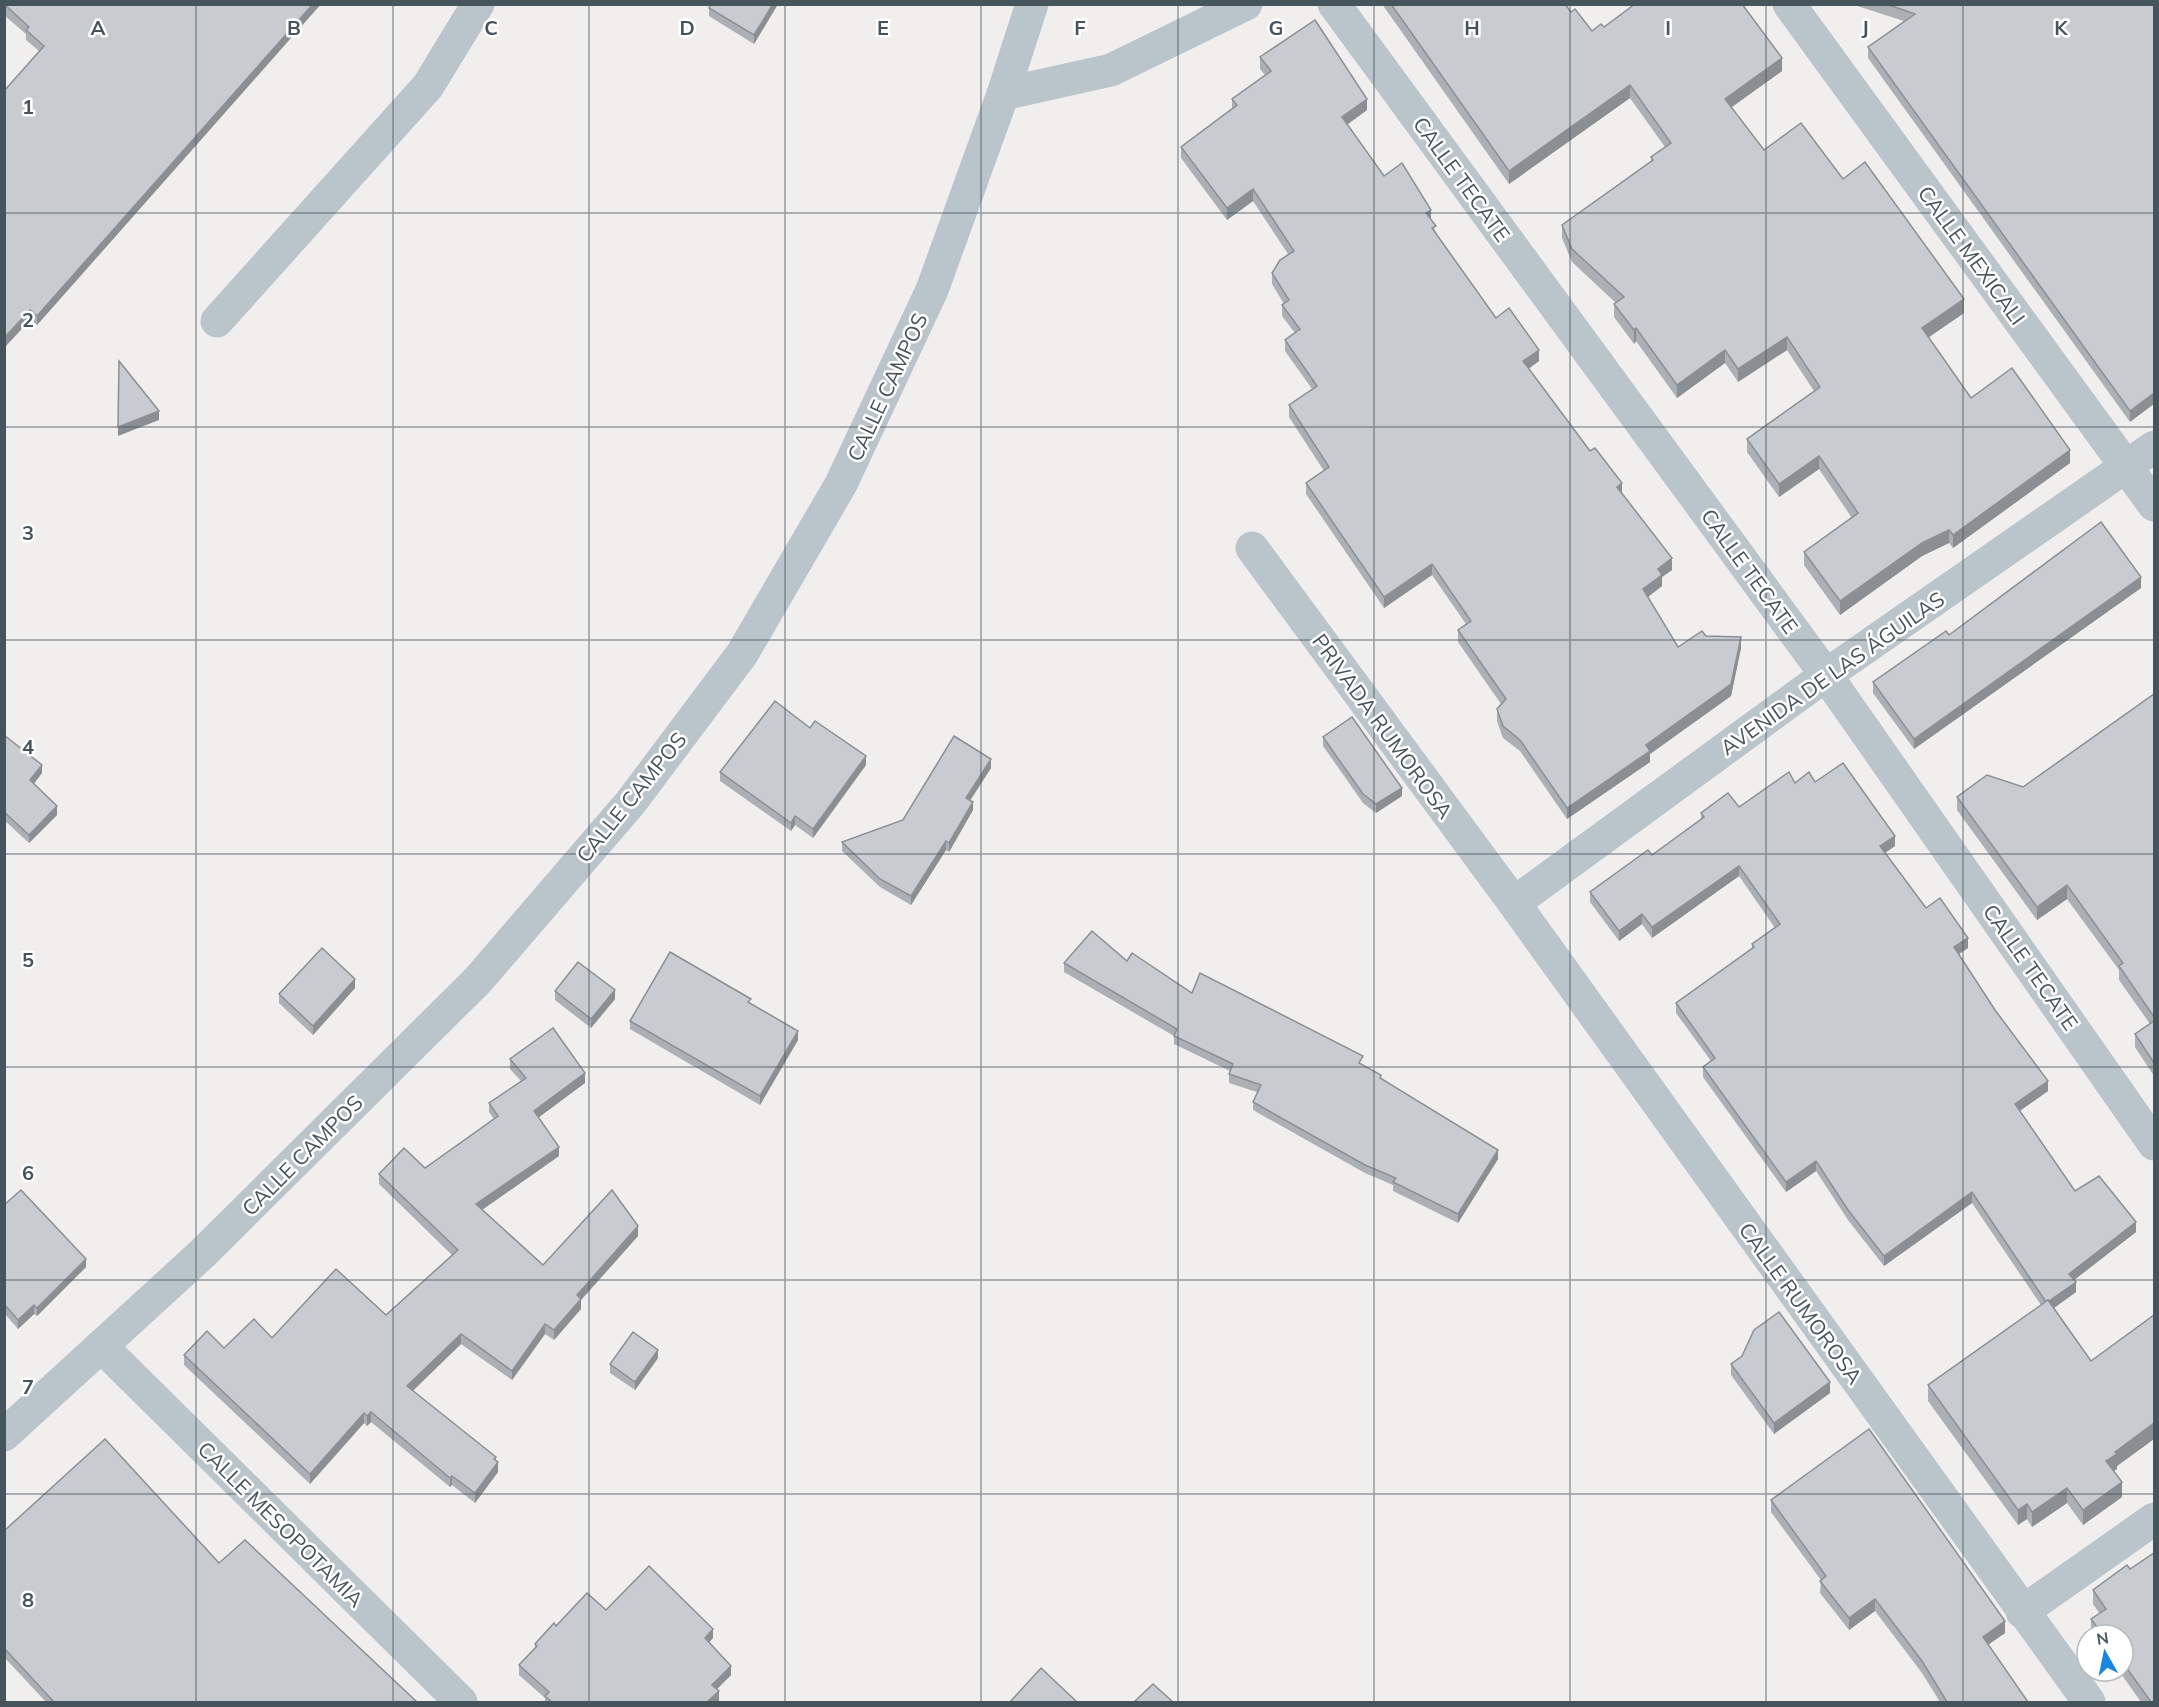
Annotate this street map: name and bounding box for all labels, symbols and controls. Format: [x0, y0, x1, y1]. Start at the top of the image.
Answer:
text: A [91, 15, 106, 40]
text: B [287, 15, 301, 40]
text: C [484, 15, 498, 40]
text: D [679, 15, 695, 40]
text: E [877, 15, 889, 40]
text: F [1074, 15, 1086, 40]
text: G [1269, 15, 1283, 40]
text: H [1464, 15, 1480, 40]
text: I [1665, 15, 1671, 40]
text: J [1861, 15, 1869, 40]
text: K [2054, 15, 2068, 40]
text: 1 [22, 94, 34, 119]
street label: CALLE TECATE [1408, 111, 1516, 247]
street label: CALLE MEXICALI [1913, 180, 2031, 330]
text: 2 [22, 307, 34, 332]
street label: CALLE CAMPOS [841, 309, 933, 465]
street label: CALLE TECATE [1696, 503, 1804, 639]
text: 3 [22, 520, 34, 545]
street label: AVENIDA DE LAS ÁGUILAS [1715, 586, 1949, 760]
street label: PRIVADA RUMOROSA [1307, 629, 1459, 824]
street label: CALLE CAMPOS [570, 726, 692, 868]
text: 4 [22, 734, 34, 759]
street label: CALLE TECATE [1978, 899, 2084, 1035]
text: 5 [22, 947, 34, 972]
street label: CALLE CAMPOS [236, 1089, 368, 1221]
text: 6 [22, 1160, 34, 1185]
street label: CALLE RUMOROSA [1734, 1217, 1869, 1389]
text: 7 [22, 1374, 34, 1399]
street label: CALLE MESOPOTAMIA [193, 1436, 370, 1613]
text: 8 [22, 1587, 34, 1612]
north arrow [2075, 1623, 2135, 1683]
text: N [2095, 1627, 2110, 1649]

